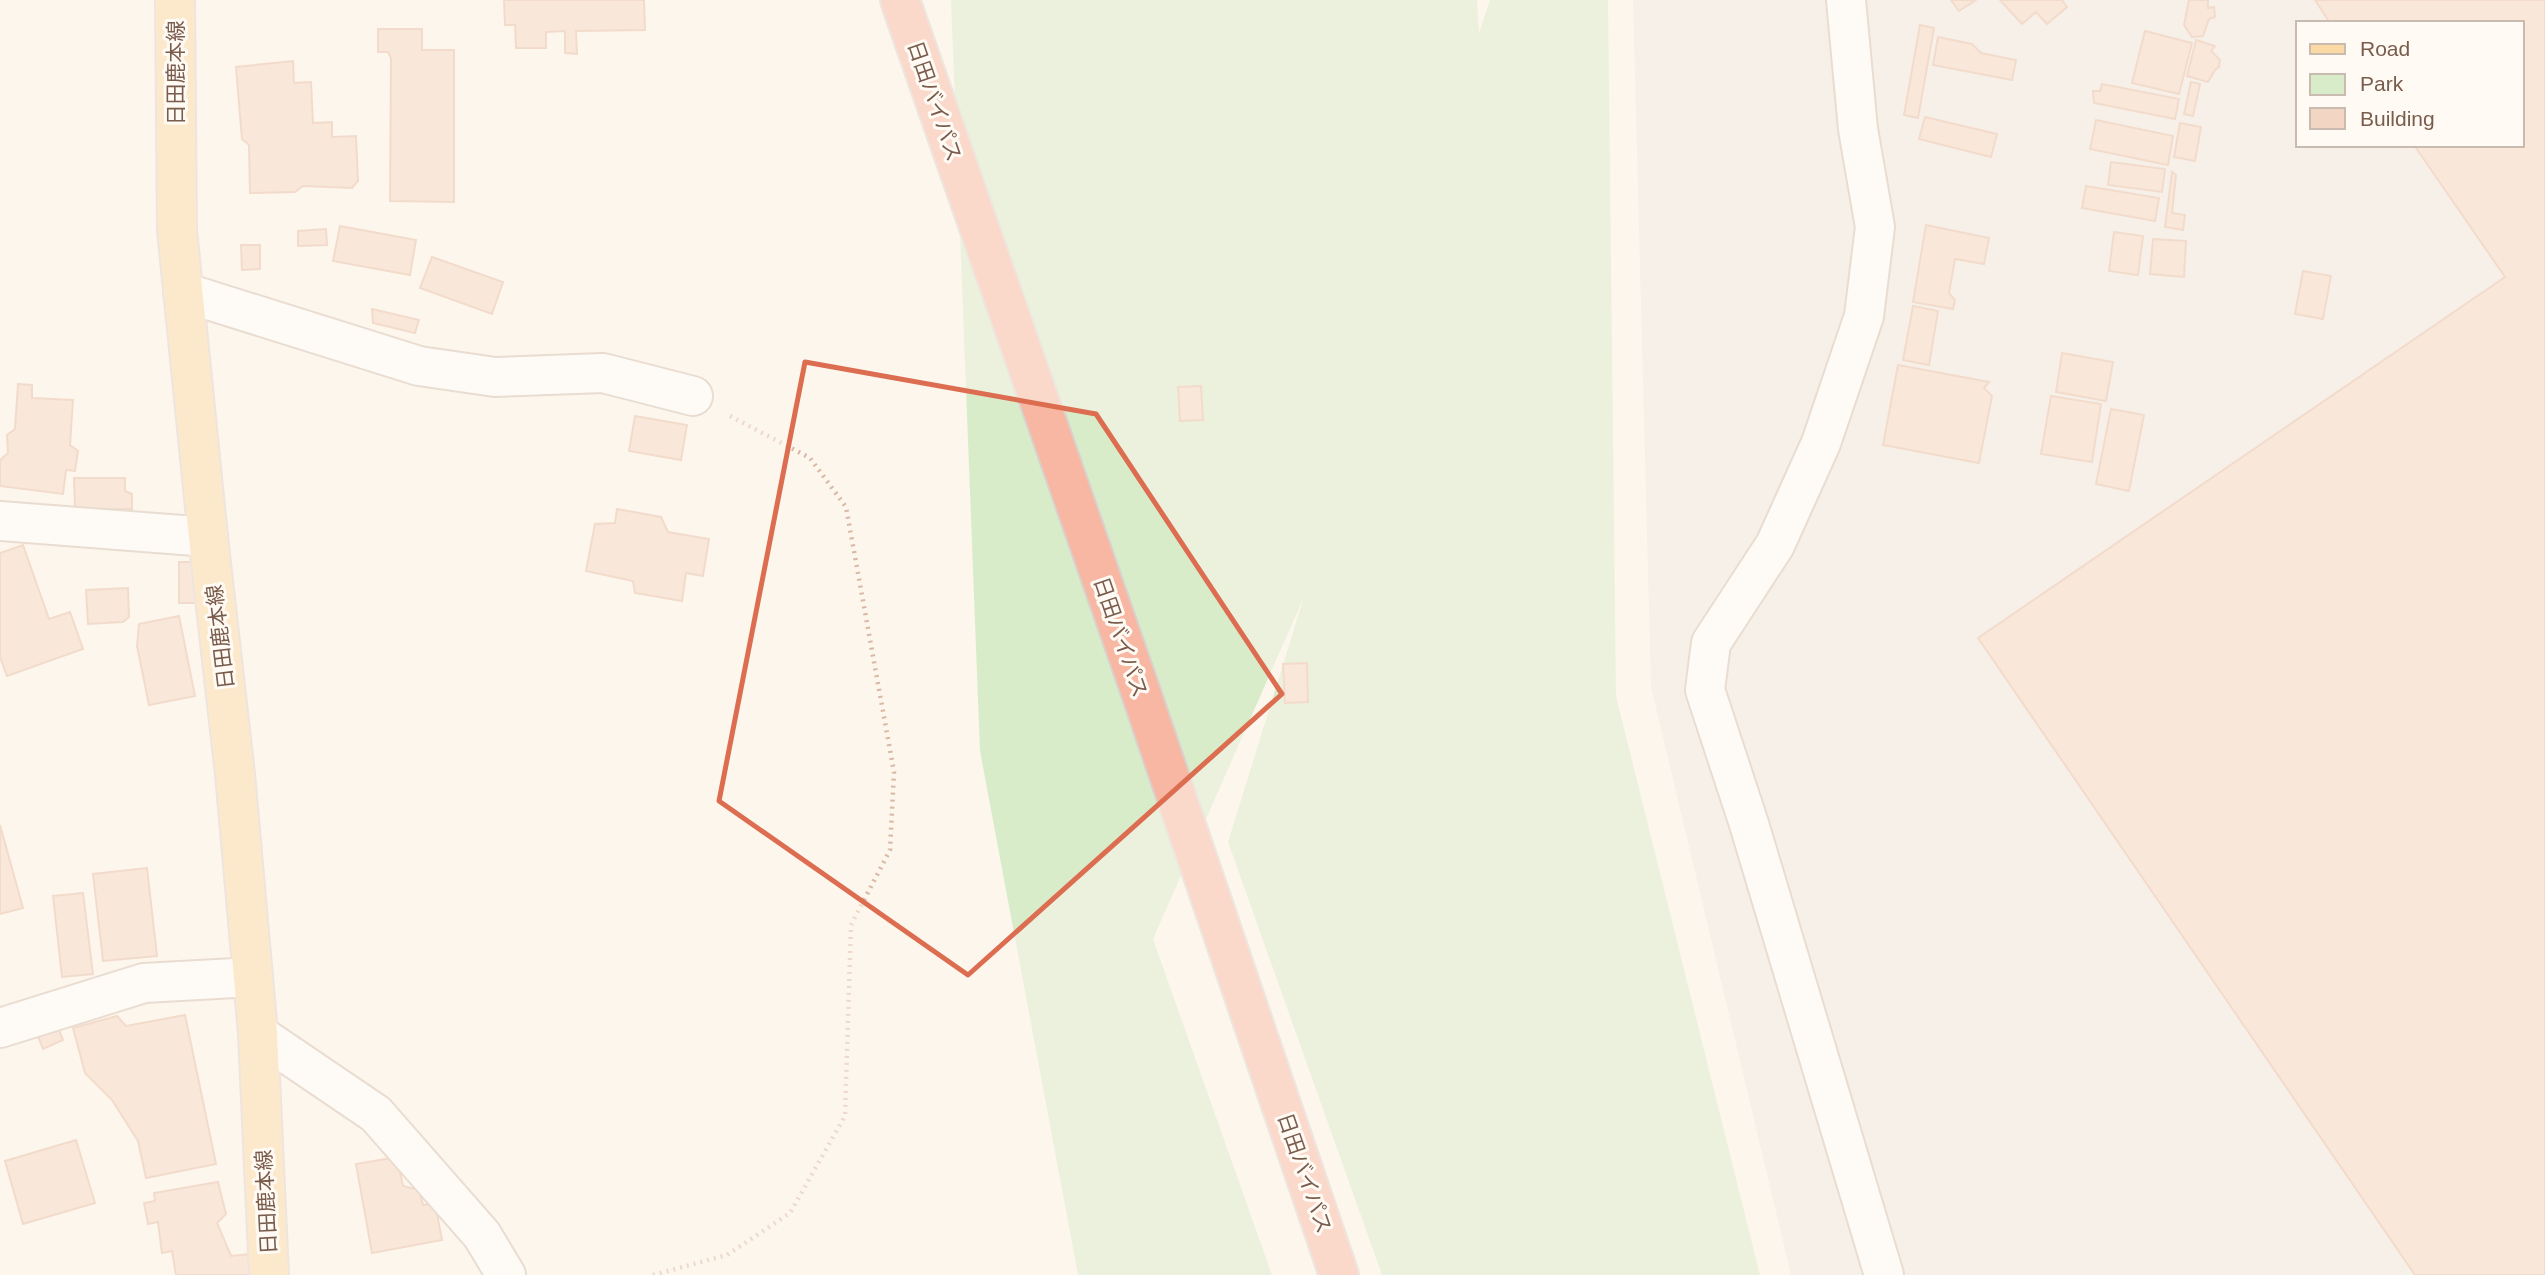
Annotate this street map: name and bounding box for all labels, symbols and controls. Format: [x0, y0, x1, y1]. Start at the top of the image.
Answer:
street label: 日田鹿本線 [164, 21, 187, 126]
legend [2296, 21, 2524, 147]
text: Road [2360, 37, 2410, 60]
street label: 日田バイパス [904, 38, 966, 164]
text: Park [2360, 72, 2404, 95]
text: Building [2360, 107, 2435, 130]
street label: 日田バイパス [1090, 574, 1152, 700]
street label: 日田鹿本線 [202, 583, 238, 691]
street label: 日田バイパス [1274, 1110, 1336, 1236]
street label: 日田鹿本線 [252, 1149, 280, 1255]

